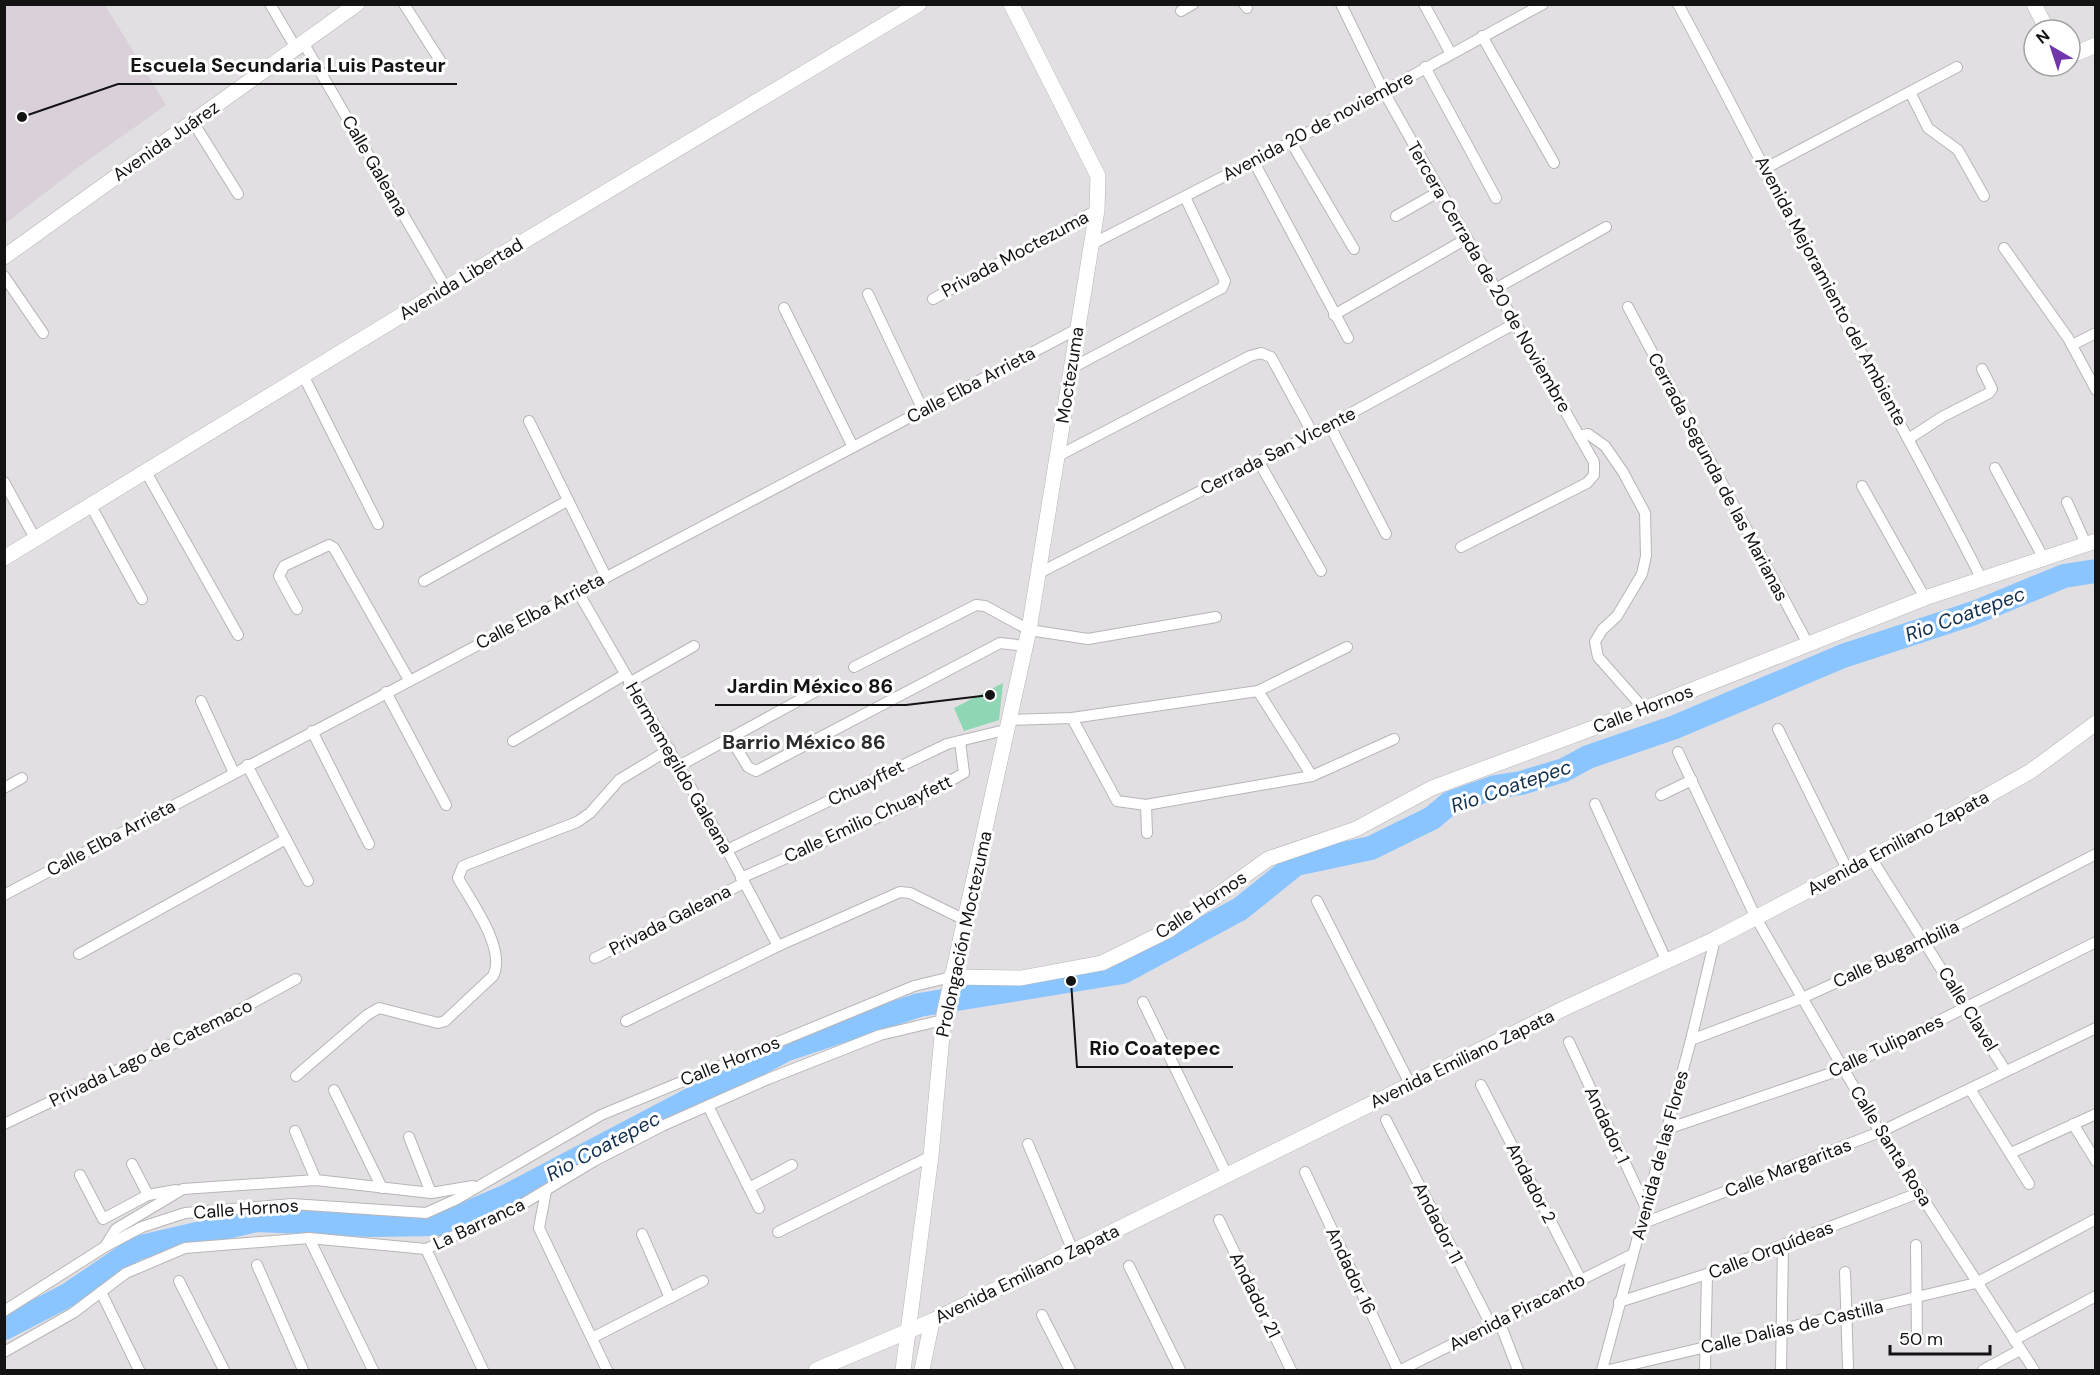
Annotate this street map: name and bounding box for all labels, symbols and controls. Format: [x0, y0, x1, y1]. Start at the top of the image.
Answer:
north arrow [2022, 18, 2082, 78]
text: N [2032, 25, 2054, 49]
callout: Escuela Secundaria Luis Pasteur [118, 46, 457, 84]
text: Escuela Secundaria Luis Pasteur [130, 52, 446, 78]
street label: Avenida 20 de noviembre [1218, 65, 1418, 187]
street label: Avenida Juárez [108, 95, 224, 187]
street label: Calle Galeana [336, 111, 414, 221]
street label: Tercera Cerrada de 20 de Noviembre [1401, 137, 1577, 417]
street label: Avenida Mejoramiento del Ambiente [1749, 152, 1913, 430]
street label: Privada Moctezuma [937, 205, 1093, 303]
street label: Avenida Libertad [394, 232, 528, 326]
street label: Moctezuma [1051, 325, 1089, 425]
street label: Calle Elba Arrieta [903, 341, 1039, 429]
street label: Cerrada Segunda de las Marianas [1642, 349, 1794, 605]
street label: Cerrada San Vicente [1196, 401, 1360, 501]
street label: Calle Elba Arrieta [472, 567, 608, 655]
water label: Rio Coatepec [1901, 580, 2029, 648]
callout: Jardin México 86 [715, 667, 906, 705]
text: Jardin México 86 [727, 673, 893, 699]
street label: Hermemegildo Galeana [620, 678, 738, 858]
street label: Calle Hornos [1590, 679, 1696, 739]
district label: Barrio México 86 [722, 729, 886, 755]
water label: Rio Coatepec [1447, 753, 1575, 819]
street label: Chuayffet [824, 754, 908, 812]
street label: Calle Emilio Chuayfett [780, 769, 956, 869]
street label: Avenida Emiliano Zapata [1803, 785, 1993, 901]
street label: Calle Elba Arrieta [43, 794, 179, 882]
street label: Prolongación Moctezuma [930, 829, 998, 1039]
street label: Calle Hornos [1151, 866, 1251, 944]
street label: Privada Galeana [605, 879, 735, 961]
street label: Calle Bugambilia [1829, 914, 1963, 994]
street label: Calle Clavel [1933, 962, 2003, 1056]
street label: Privada Lago de Catemaco [45, 993, 257, 1113]
street label: Avenida Emiliano Zapata [1366, 1004, 1558, 1114]
street label: Calle Tulipanes [1825, 1009, 1947, 1083]
callout: Rio Coatepec [1077, 1029, 1233, 1067]
street label: Calle Hornos [677, 1030, 783, 1092]
text: Rio Coatepec [1089, 1035, 1221, 1061]
street label: Avenida de las Flores [1626, 1068, 1694, 1242]
street label: Calle Santa Rosa [1844, 1081, 1938, 1211]
street label: Andador 1 [1579, 1083, 1635, 1167]
water label: Rio Coatepec [541, 1105, 665, 1187]
street label: Calle Margaritas [1721, 1133, 1855, 1203]
street label: Andador 2 [1501, 1139, 1561, 1227]
street label: Andador 11 [1407, 1178, 1469, 1268]
street label: La Barranca [429, 1192, 529, 1256]
street label: Calle Hornos [193, 1193, 299, 1225]
street label: Calle Orquídeas [1705, 1215, 1837, 1285]
street label: Avenida Emiliano Zapata [931, 1219, 1123, 1329]
street label: Andador 16 [1320, 1223, 1382, 1319]
street label: Andador 21 [1224, 1248, 1286, 1342]
street label: Avenida Piracanto [1445, 1267, 1589, 1357]
street label: Calle Dalias de Castilla [1698, 1294, 1886, 1360]
scale bar [1890, 1318, 1990, 1356]
text: 50 m [1899, 1327, 1943, 1351]

